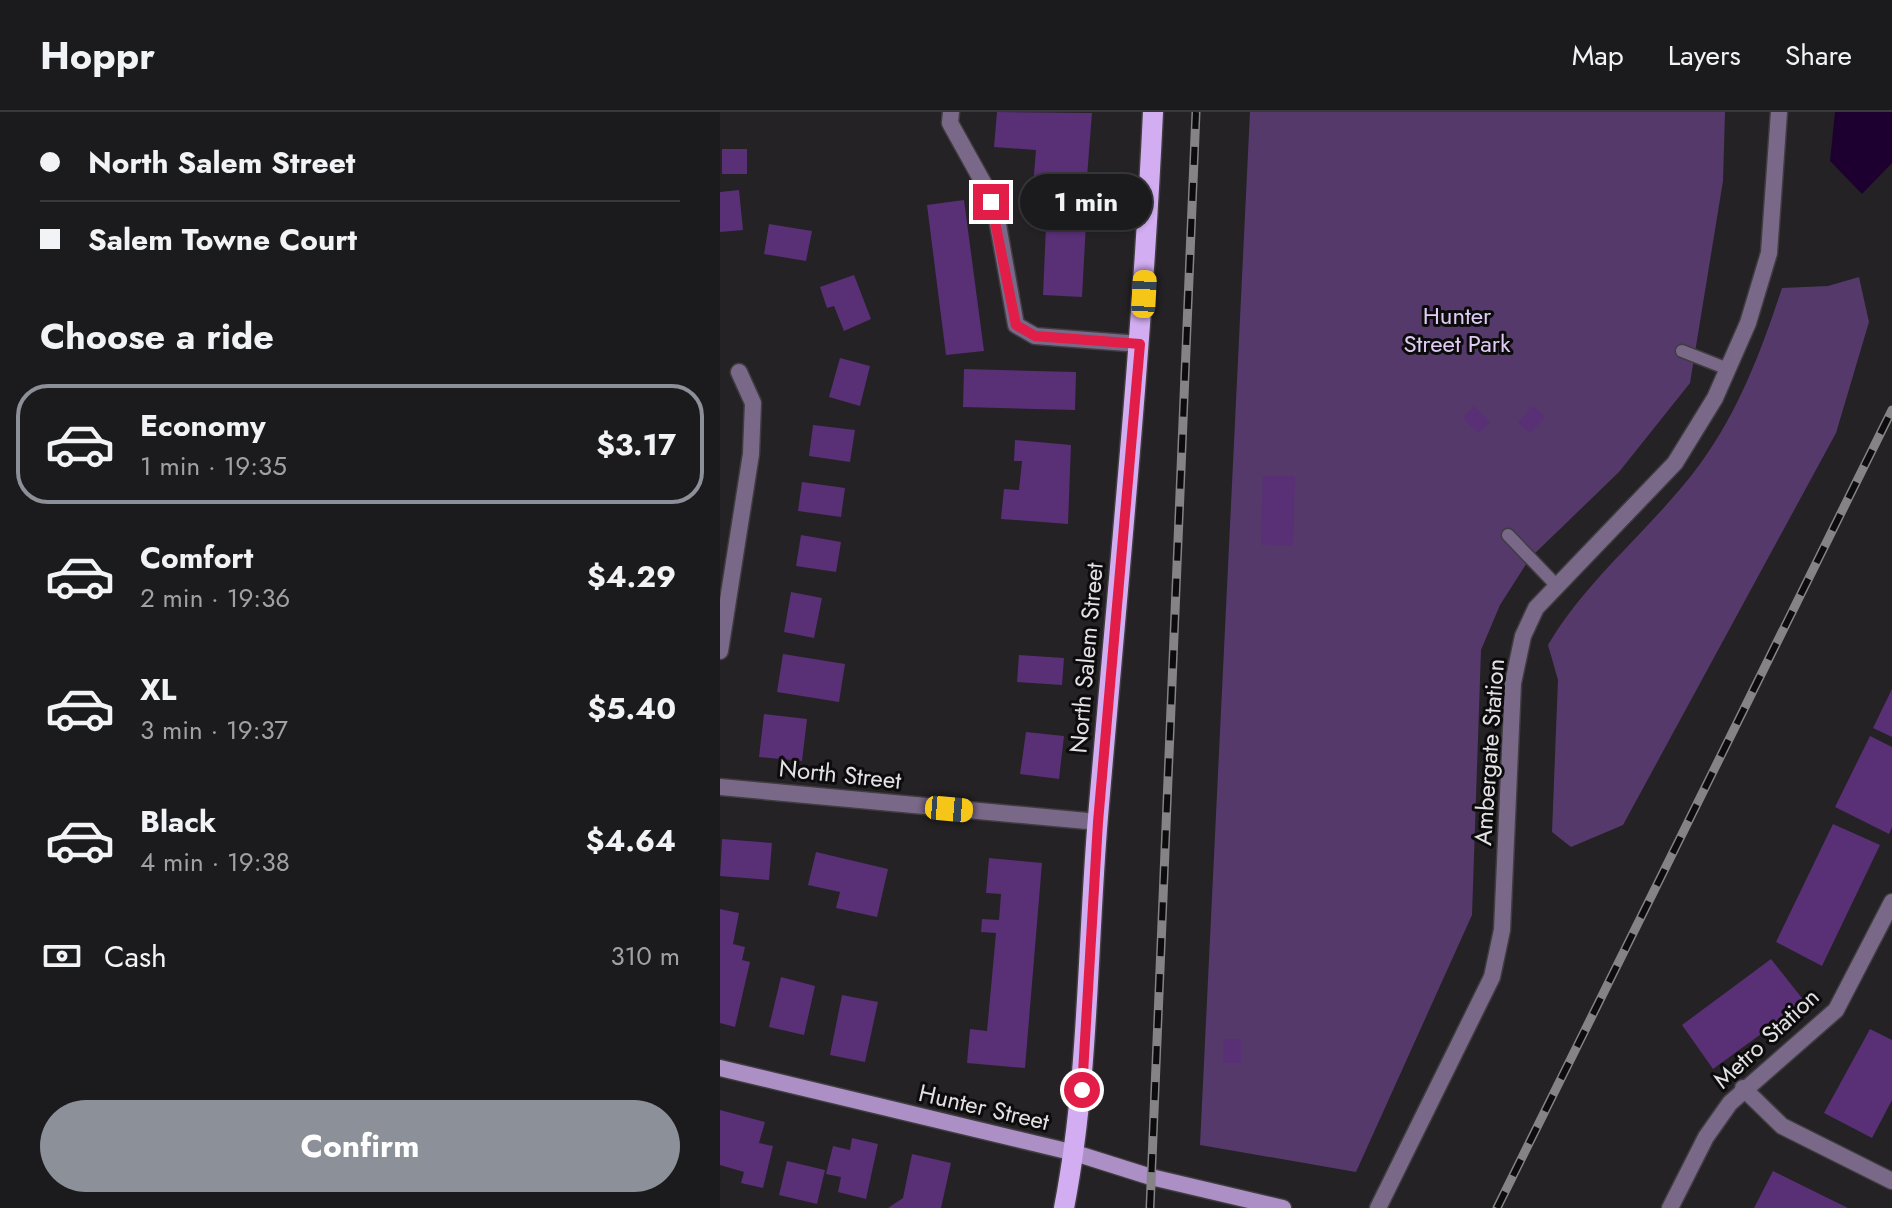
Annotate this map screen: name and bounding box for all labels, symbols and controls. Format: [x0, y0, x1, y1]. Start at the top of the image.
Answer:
text: Hoppr [40, 28, 155, 83]
text: Map [1572, 35, 1624, 76]
text: Layers [1668, 35, 1741, 76]
text: Share [1785, 35, 1852, 76]
text: North Salem Street [88, 141, 355, 184]
callout: 1 min [1019, 174, 1151, 230]
text: 1 min [1054, 183, 1118, 221]
route end [973, 184, 1009, 220]
text: Salem Towne Court [88, 218, 357, 261]
car [1131, 269, 1157, 319]
park label: Hunter Street Park [1403, 298, 1511, 361]
text: Choose a ride [40, 310, 274, 362]
text: Economy [140, 404, 266, 447]
icon: car [44, 408, 116, 480]
text: $3.17 [596, 423, 676, 466]
text: 1 min · 19:35 [140, 447, 287, 485]
text: Comfort [140, 536, 253, 579]
icon: car [44, 540, 116, 612]
text: $4.29 [587, 555, 676, 598]
street label: North Salem Street [1060, 561, 1112, 755]
text: 2 min · 19:36 [140, 579, 290, 617]
street label: Ambergate Station [1465, 657, 1513, 847]
text: XL [140, 668, 176, 711]
icon: car [44, 672, 116, 744]
text: $5.40 [588, 687, 676, 730]
text: 3 min · 19:37 [140, 711, 288, 749]
street label: North Street [777, 750, 903, 798]
car [924, 795, 974, 823]
text: Black [140, 800, 216, 843]
icon: car [44, 804, 116, 876]
text: $4.64 [586, 819, 676, 862]
text: 4 min · 19:38 [140, 843, 290, 881]
icon: cash [40, 934, 84, 978]
text: Cash [104, 935, 167, 978]
text: 310 m [610, 937, 680, 975]
street label: Metro Station [1705, 980, 1827, 1096]
route start [1064, 1072, 1100, 1108]
street label: Hunter Street [915, 1075, 1053, 1139]
button: Confirm [40, 1100, 680, 1192]

